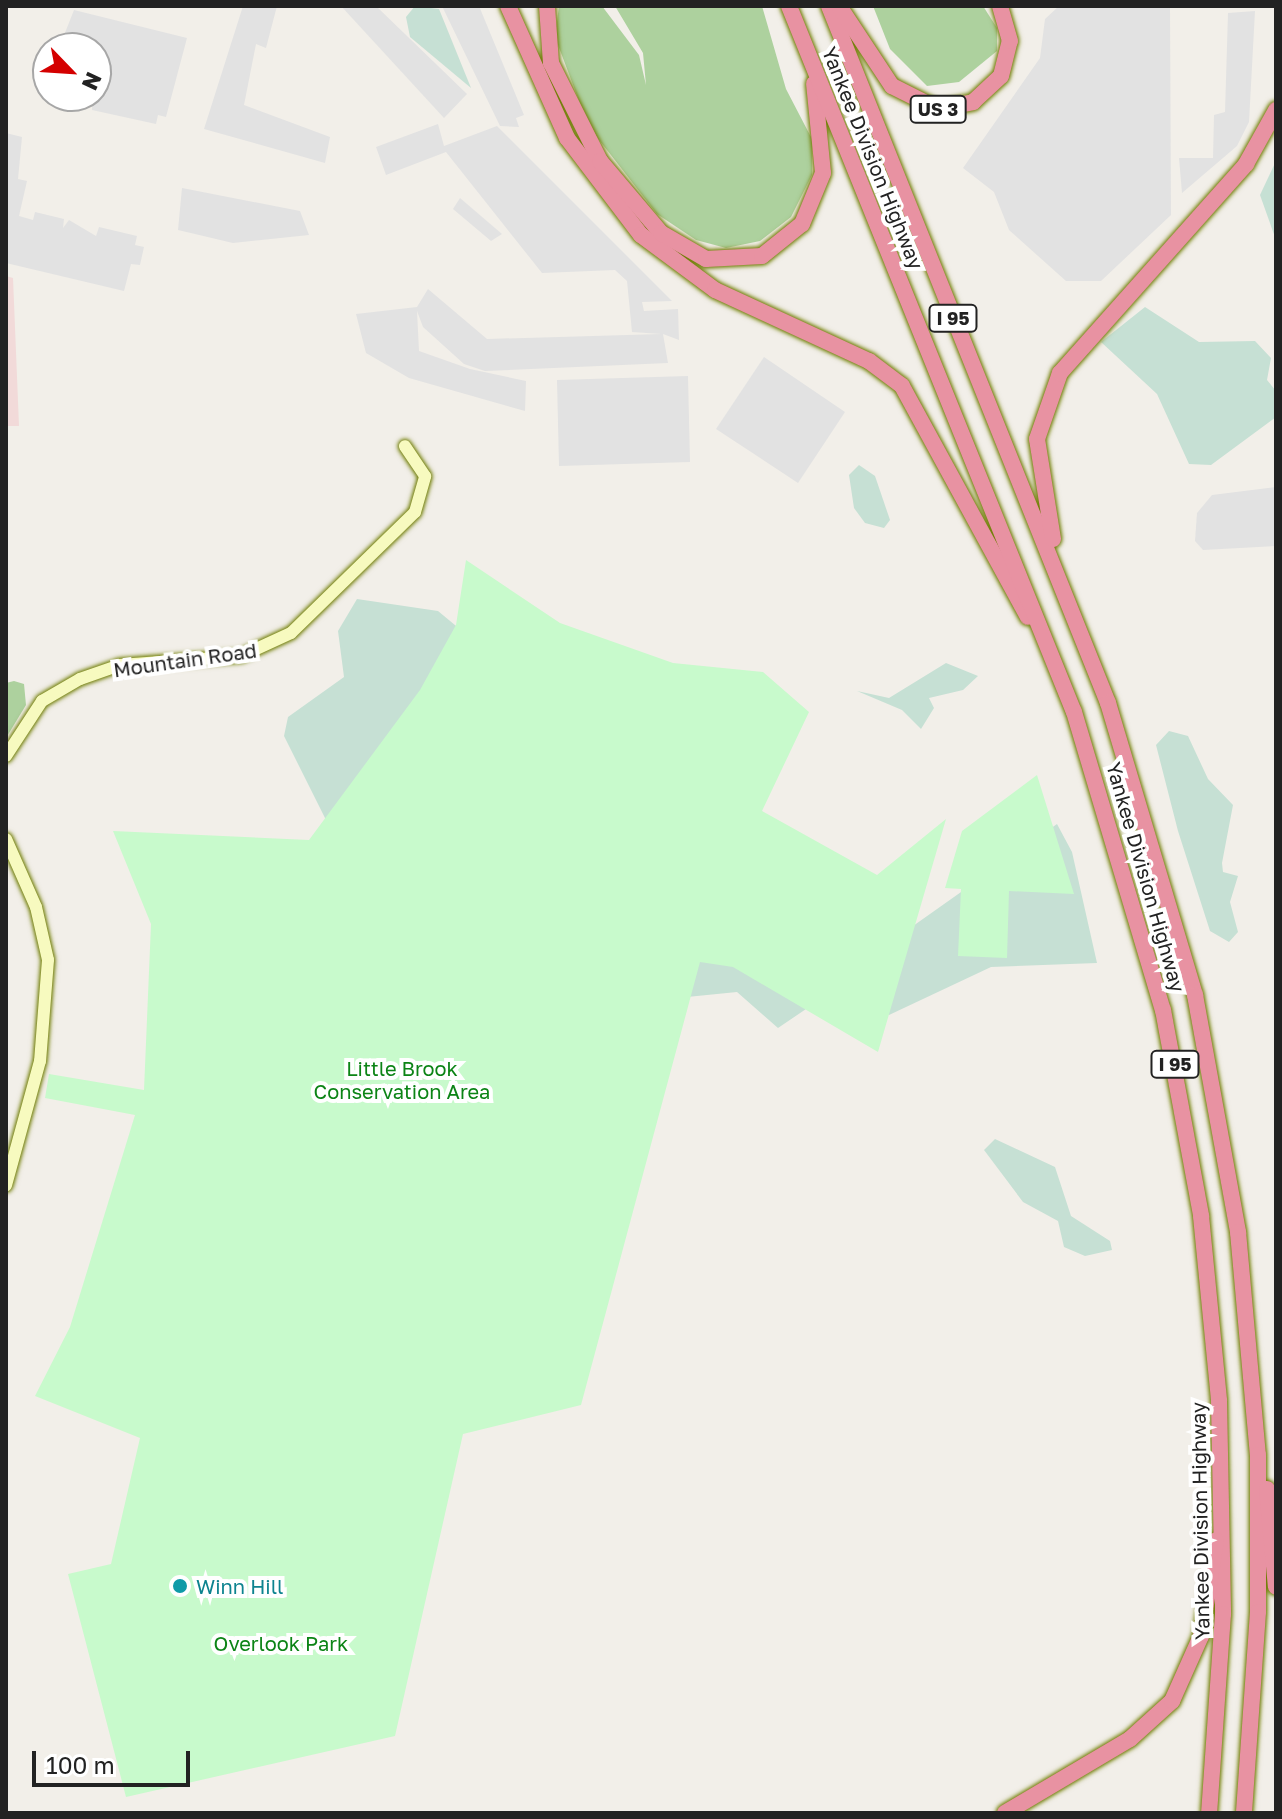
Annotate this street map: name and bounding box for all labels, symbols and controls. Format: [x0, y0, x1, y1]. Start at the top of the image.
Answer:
north arrow [32, 32, 112, 112]
street label: Yankee Division Highway [817, 43, 929, 273]
text: N [77, 68, 108, 95]
road number: US 3 [908, 95, 968, 123]
road number: I 95 [927, 304, 979, 332]
street label: Mountain Road [112, 638, 258, 682]
street label: Yankee Division Highway [1102, 759, 1190, 995]
road number: I 95 [1149, 1050, 1201, 1078]
park label: Little Brook Conservation Area [314, 1057, 490, 1104]
street label: Yankee Division Highway [1186, 1402, 1214, 1640]
place label: Winn Hill [196, 1574, 284, 1598]
marker: Winn Hill [171, 1577, 189, 1595]
park label: Overlook Park [214, 1631, 348, 1655]
scale bar [36, 1735, 194, 1785]
text: 100 m [46, 1750, 115, 1779]

